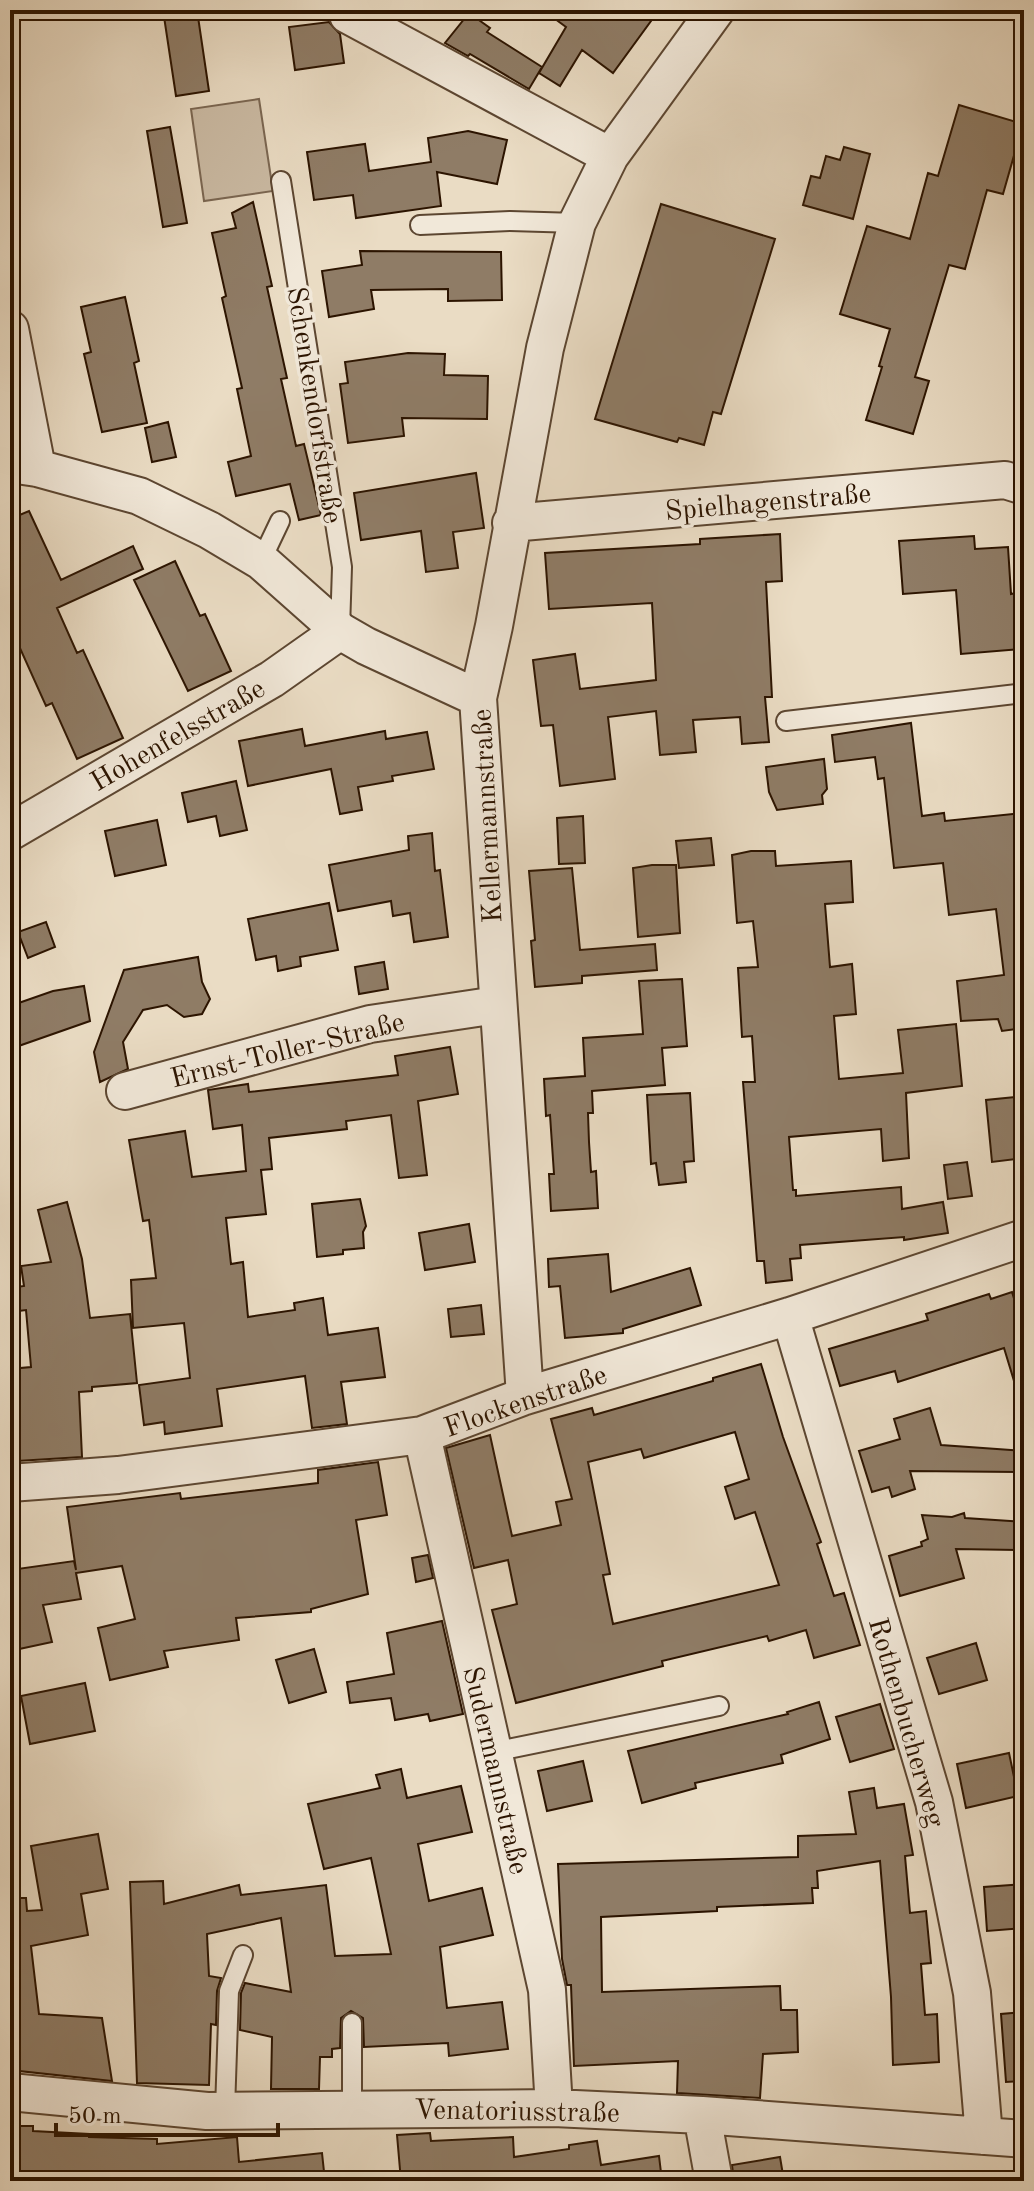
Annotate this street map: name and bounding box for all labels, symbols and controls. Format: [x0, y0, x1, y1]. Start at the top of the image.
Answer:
street label: Schenkendorfstraße [280, 285, 346, 526]
street label: Spielhagenstraße [664, 481, 873, 527]
street label: Hohenfelsstraße [87, 676, 270, 798]
street label: Kellermannstraße [469, 708, 509, 924]
street label: Ernst-Toller-Straße [168, 1009, 408, 1095]
street label: Flockenstraße [441, 1362, 611, 1444]
street label: Rothenbucherweg [862, 1615, 948, 1831]
street label: Sudermannstraße [457, 1664, 532, 1877]
scale bar [56, 2087, 278, 2137]
street label: Venatoriusstraße [414, 2097, 620, 2129]
text: 50 m [68, 2105, 122, 2129]

